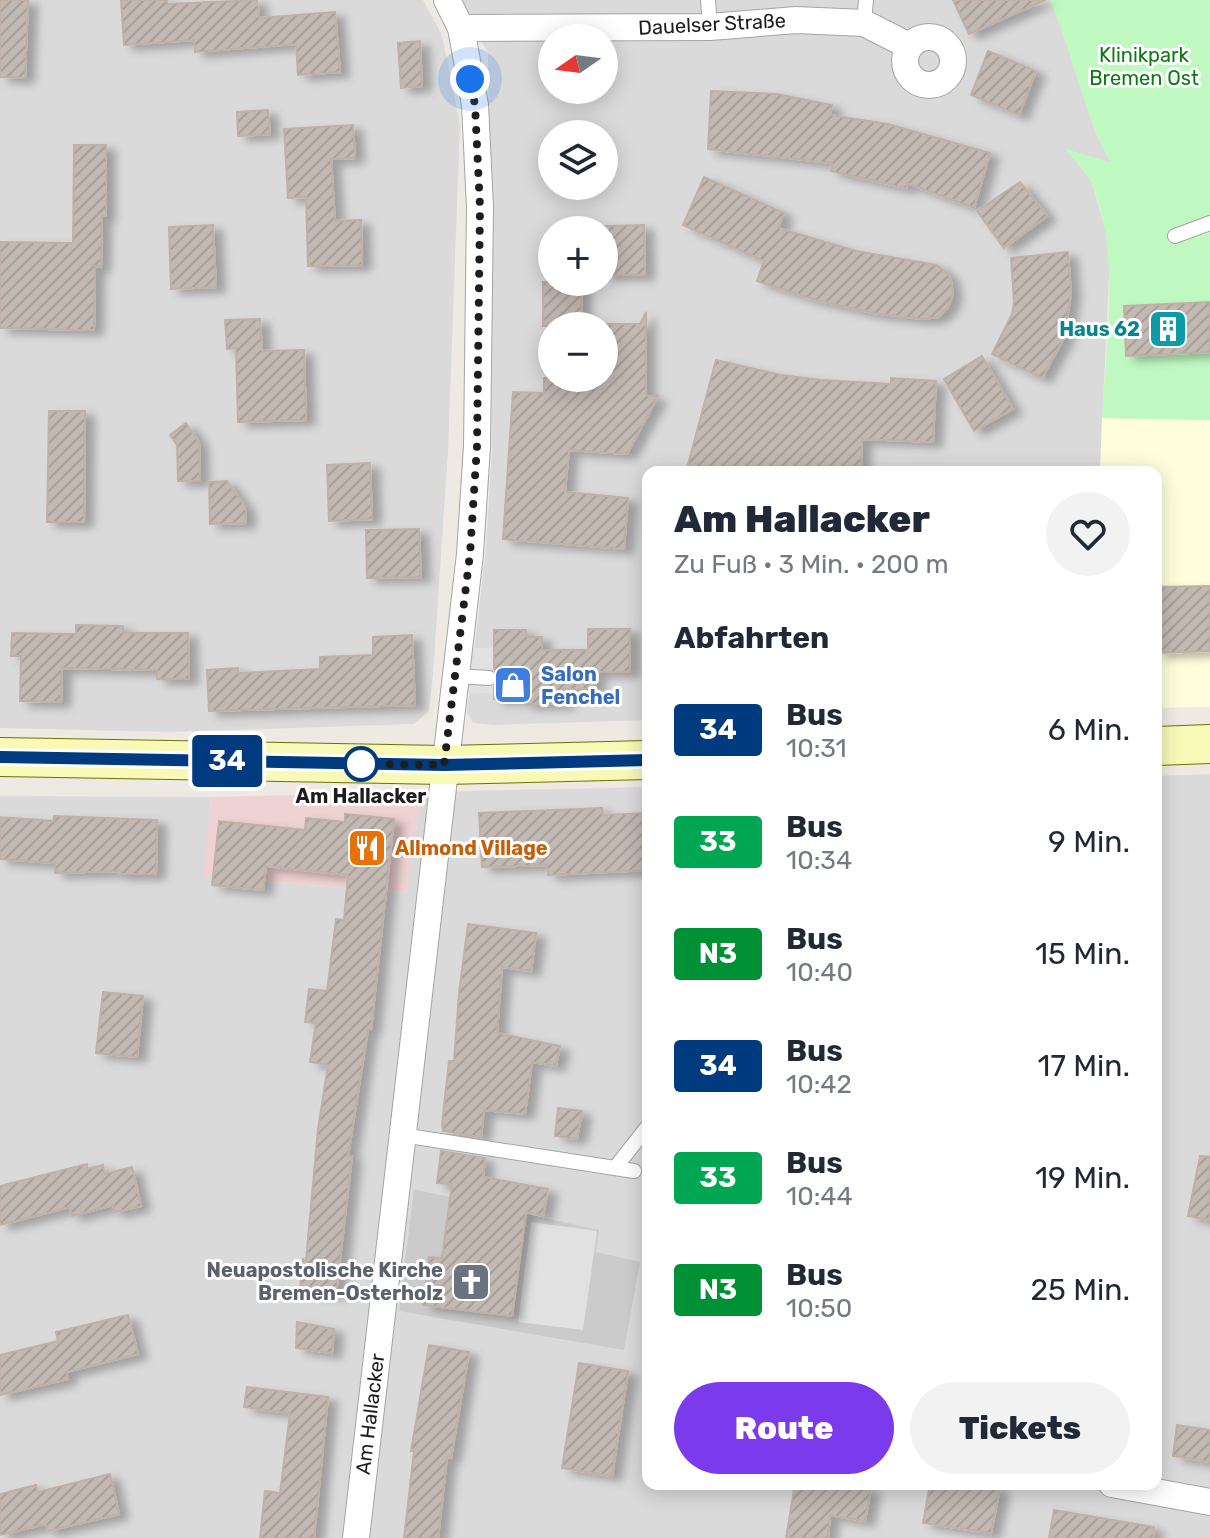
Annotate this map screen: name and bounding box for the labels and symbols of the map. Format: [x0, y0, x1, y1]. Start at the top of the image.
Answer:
street label: Dauelser Straße [637, 8, 787, 40]
north arrow [538, 24, 618, 104]
park label: Klinikpark Bremen Ost [1089, 43, 1199, 90]
your location [450, 59, 490, 99]
building icon: Haus 62 [1147, 308, 1189, 350]
place label: Haus 62 [1059, 317, 1140, 341]
place label: Salon Fenchel [541, 662, 620, 709]
shop icon: Salon Fenchel [492, 664, 534, 706]
line badge: 34 [191, 735, 263, 787]
marker: Am Hallacker [344, 747, 378, 781]
place label: Am Hallacker [296, 784, 426, 808]
restaurant icon: Allmond Village [346, 827, 388, 869]
place label: Allmond Village [395, 836, 548, 860]
place label: Neuapostolische Kirche Bremen-Osterholz [207, 1258, 443, 1305]
church icon: Neuapostolische Kirche Bremen-Osterholz [450, 1261, 492, 1303]
street label: Am Hallacker [351, 1352, 389, 1476]

